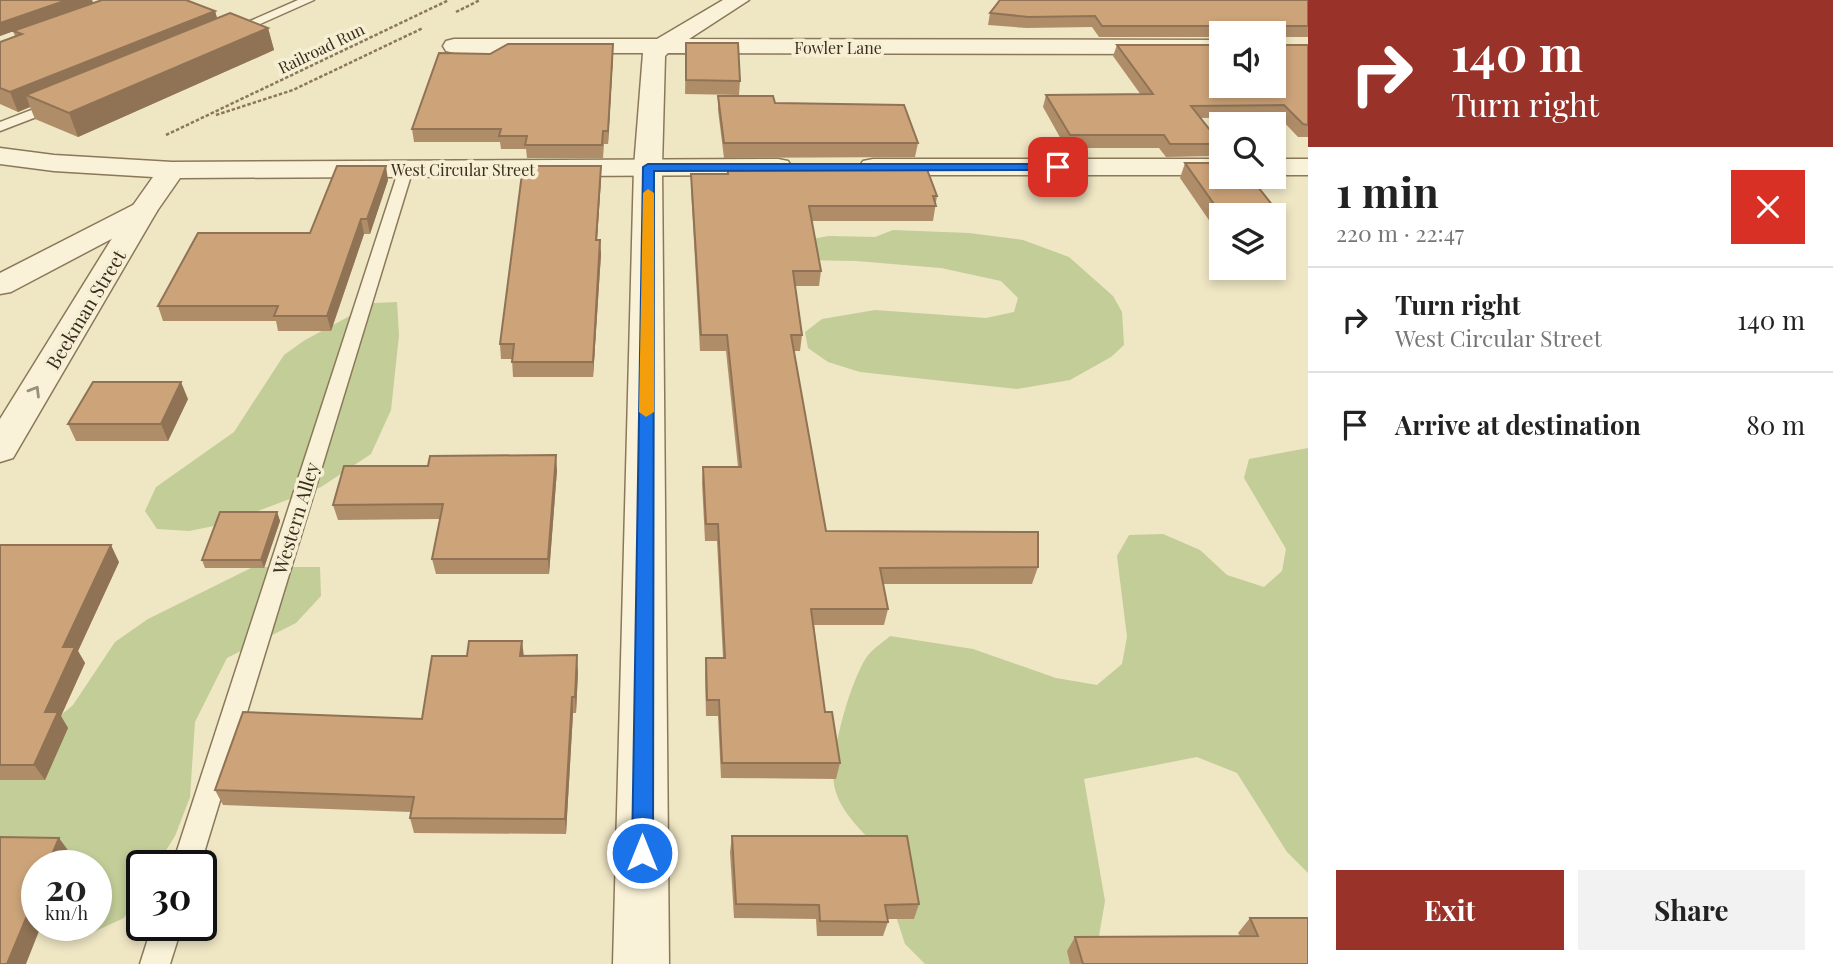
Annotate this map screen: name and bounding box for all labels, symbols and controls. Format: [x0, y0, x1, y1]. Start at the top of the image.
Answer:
street label: Railroad Run [274, 18, 368, 78]
text: 140 m [1451, 19, 1583, 84]
map controls [1209, 21, 1286, 280]
button: sound [1209, 21, 1286, 98]
icon: right [1336, 28, 1427, 119]
street label: Fowler Lane [794, 37, 882, 58]
text: Turn right [1451, 82, 1599, 125]
button: search [1209, 112, 1286, 189]
pin [1028, 137, 1088, 197]
icon: arrive [1039, 148, 1077, 186]
street label: West Circular Street [390, 159, 535, 180]
text: 1 min [1336, 163, 1439, 219]
button: close [1731, 170, 1805, 244]
button: layers [1209, 203, 1286, 280]
text: 220 m · 22:47 [1336, 217, 1464, 248]
street label: Beekman Street [39, 244, 131, 374]
text: Turn right [1395, 287, 1521, 322]
icon: right [1336, 301, 1374, 339]
text: 140 m [1737, 302, 1805, 337]
text: West Circular Street [1395, 322, 1602, 353]
one-way arrow [27, 385, 40, 398]
icon: arrive [1336, 406, 1374, 444]
text: Arrive at destination [1395, 407, 1641, 442]
text: 80 m [1746, 407, 1805, 442]
street label: Western Alley [265, 458, 324, 578]
position arrow [605, 816, 679, 890]
speed limit sign: 30 [126, 850, 217, 941]
text: 20 [46, 863, 87, 910]
button: Exit [1336, 870, 1564, 950]
button: Share [1578, 870, 1805, 950]
text: km/h [45, 901, 88, 925]

